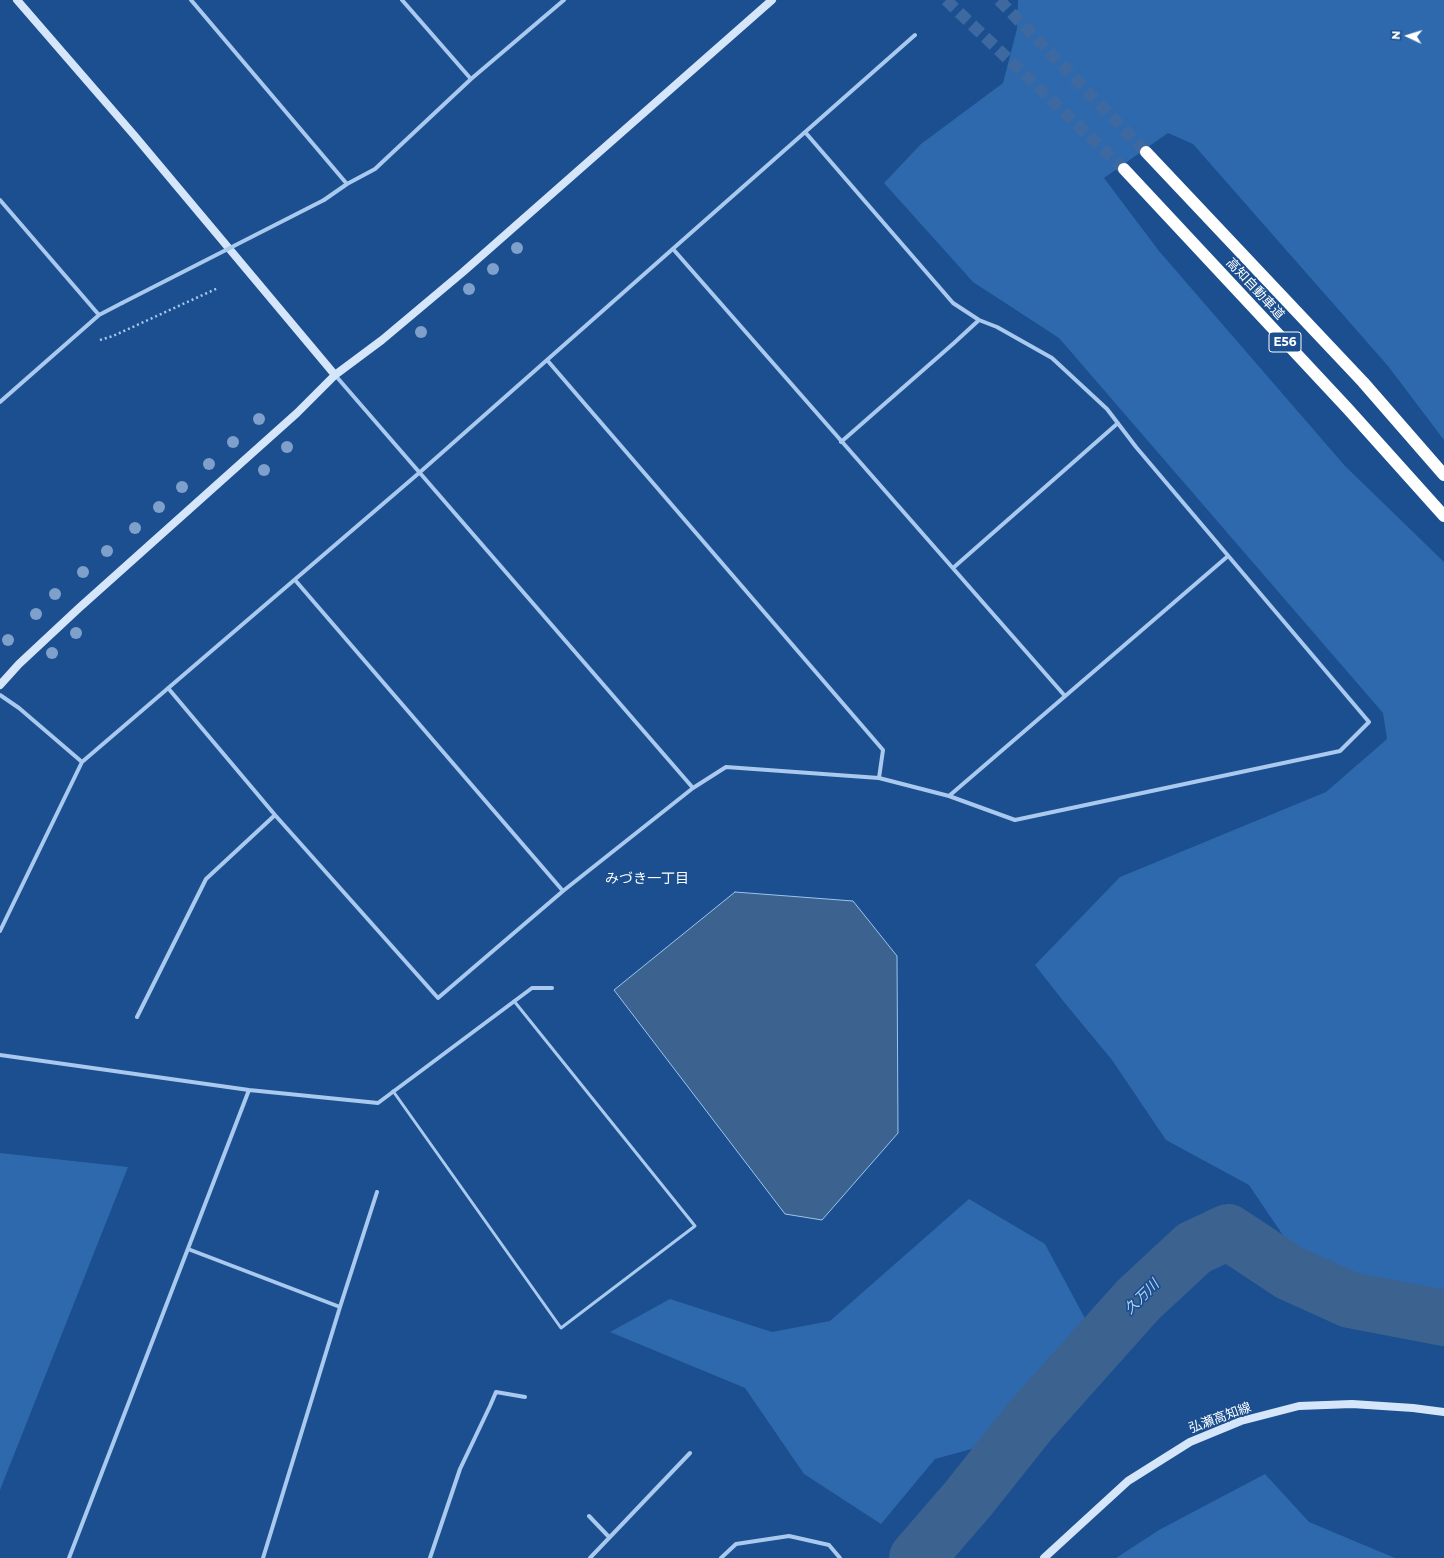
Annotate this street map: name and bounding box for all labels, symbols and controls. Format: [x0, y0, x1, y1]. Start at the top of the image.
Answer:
north arrow [1388, 16, 1428, 56]
text: N [1389, 30, 1403, 40]
street label: 高知自動車道 [1223, 255, 1287, 323]
road number: E56 [1269, 332, 1301, 352]
district label: みづき一丁目 [605, 871, 689, 887]
water label: 久万川 [1121, 1276, 1163, 1318]
street label: 弘瀬高知線 [1187, 1400, 1253, 1436]

